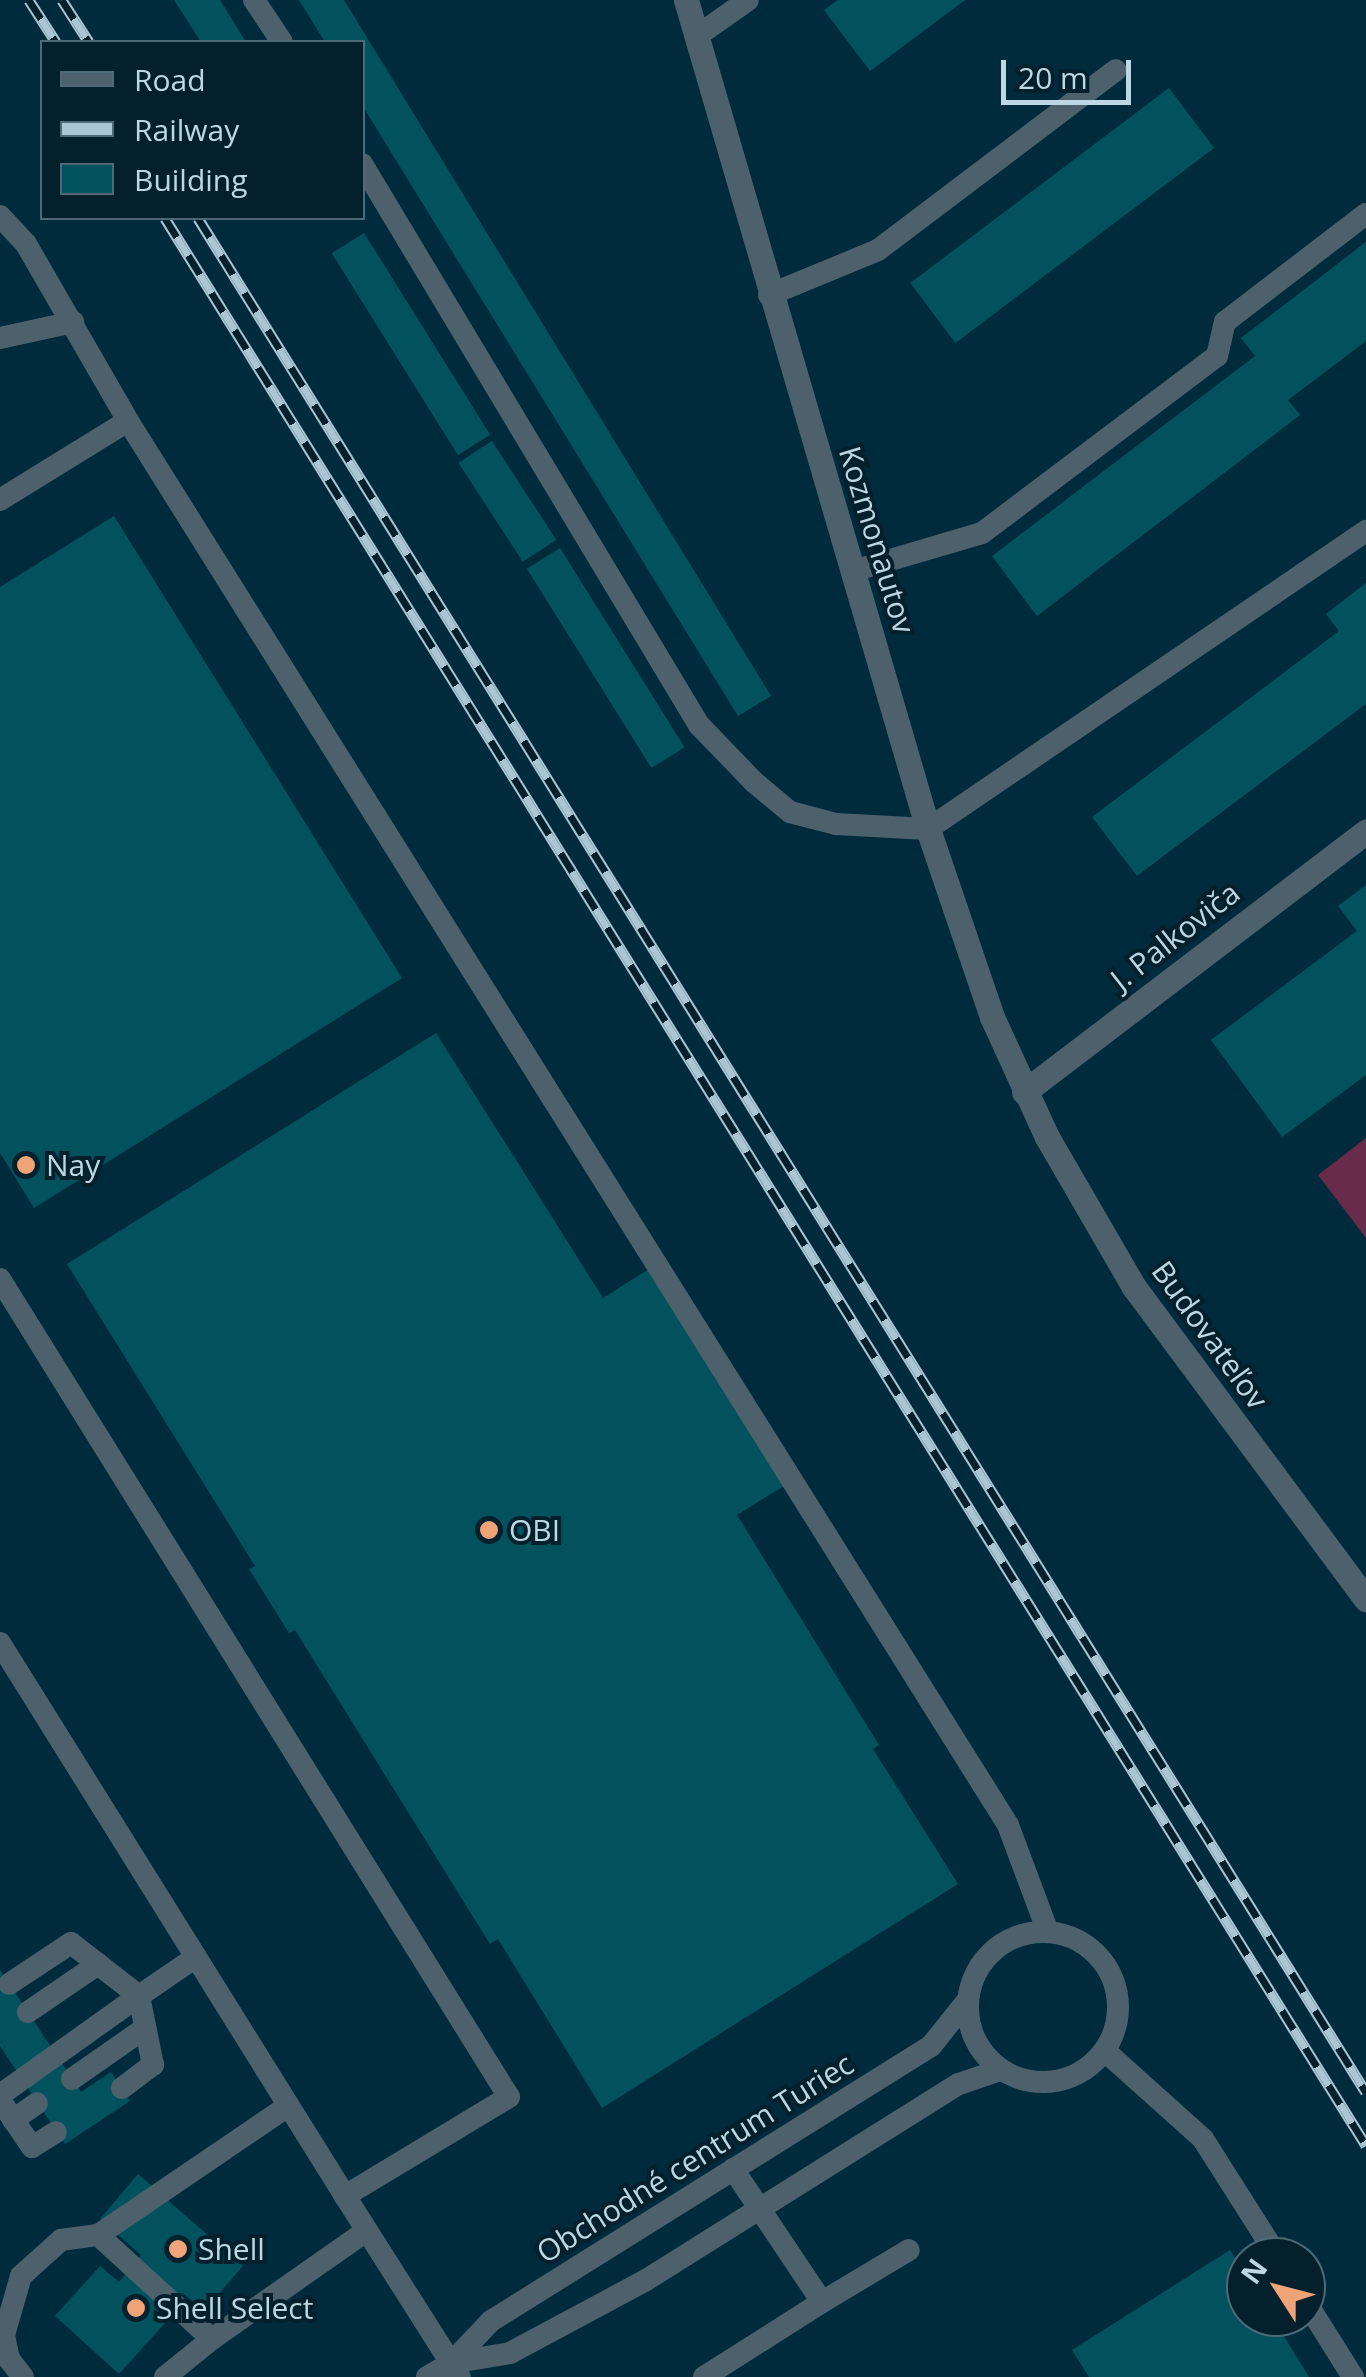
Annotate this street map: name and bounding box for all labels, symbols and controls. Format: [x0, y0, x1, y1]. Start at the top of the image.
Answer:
legend [40, 40, 365, 220]
scale bar [1006, 40, 1136, 102]
text: 20 m [1018, 57, 1088, 98]
text: Road [134, 59, 206, 100]
text: Railway [134, 109, 239, 150]
text: Building [134, 159, 248, 200]
street label: Kozmonautov [832, 442, 922, 638]
street label: J. Palkoviča [1103, 875, 1247, 997]
place label: Nay [46, 1147, 100, 1183]
marker: Nay [15, 1154, 37, 1176]
street label: Budovateľov [1144, 1254, 1276, 1416]
place label: OBI [509, 1512, 560, 1548]
marker: OBI [478, 1519, 500, 1541]
street label: Obchodné centrum Turiec [530, 2046, 860, 2270]
place label: Shell [198, 2231, 265, 2267]
north arrow [1226, 2237, 1326, 2337]
marker: Shell [167, 2238, 189, 2260]
text: N [1231, 2250, 1275, 2291]
place label: Shell Select [156, 2290, 313, 2326]
marker: Shell Select [125, 2297, 147, 2319]

